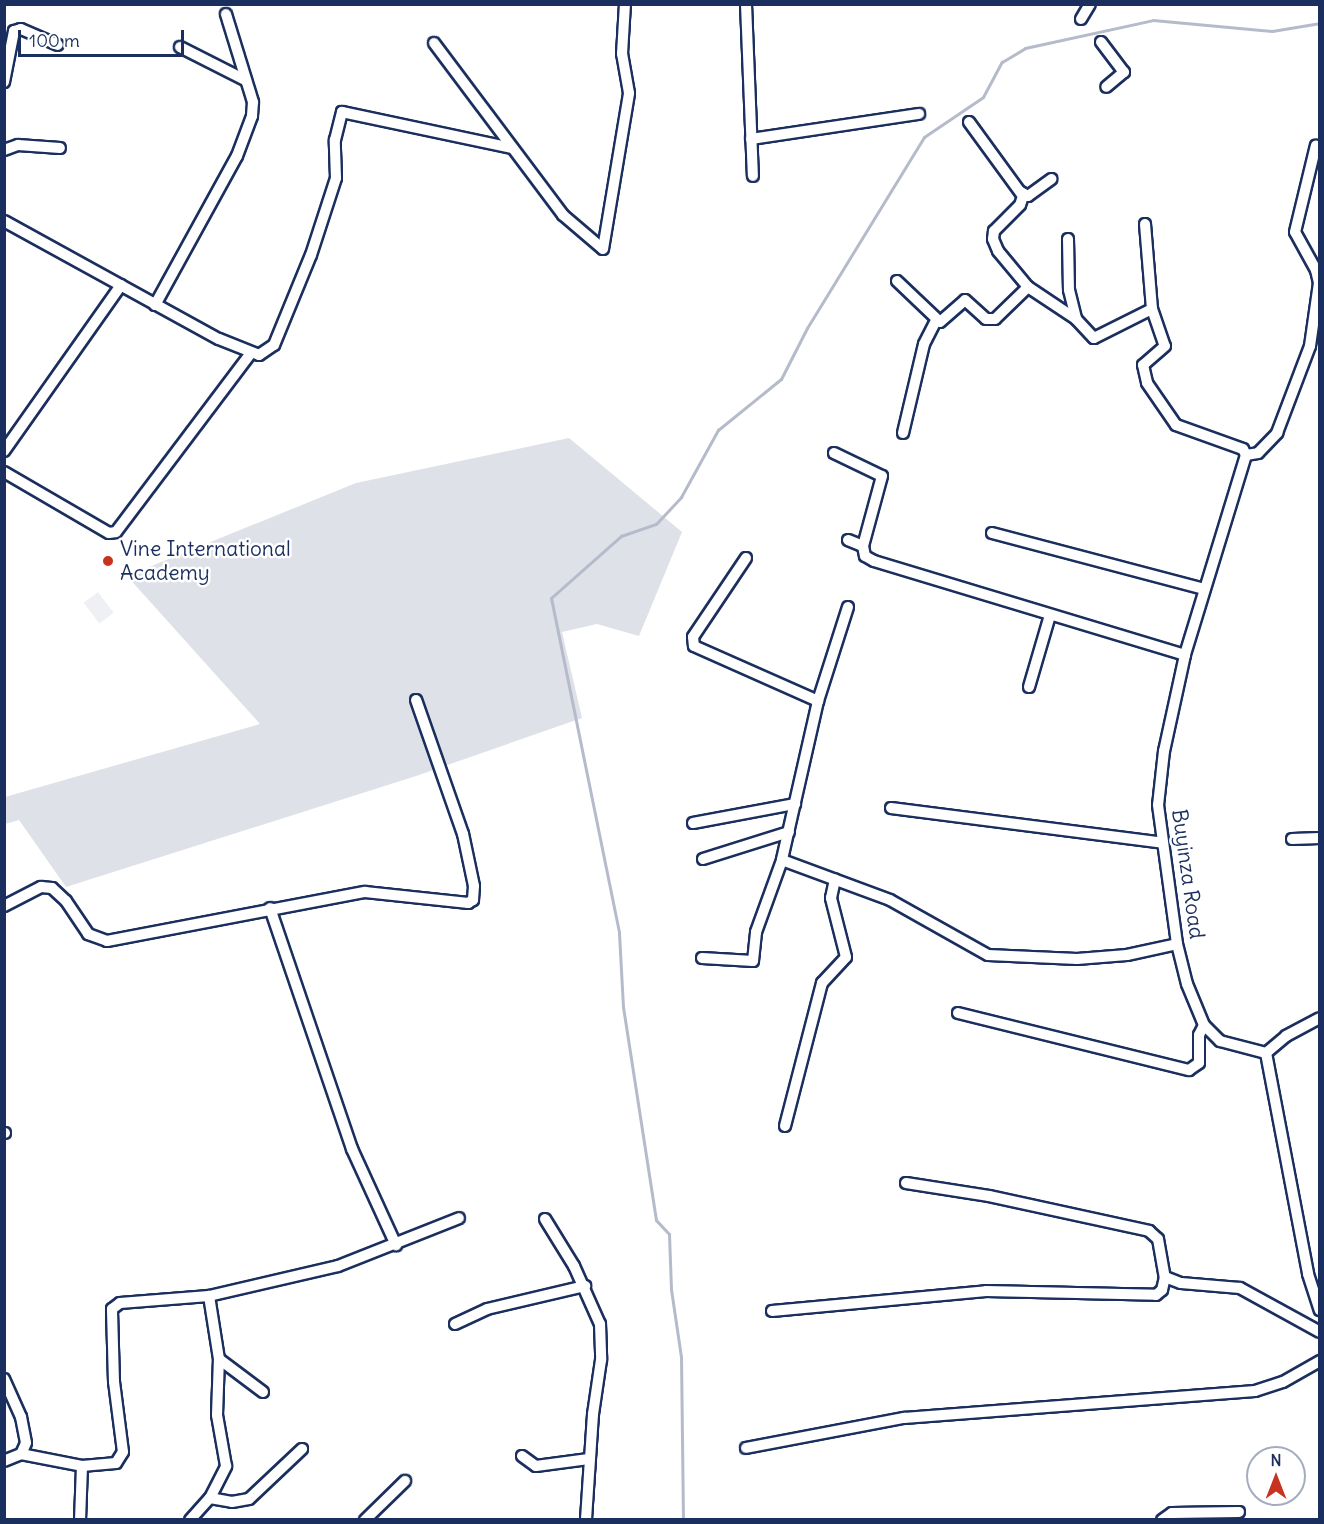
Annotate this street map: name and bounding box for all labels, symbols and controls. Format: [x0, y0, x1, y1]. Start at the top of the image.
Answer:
scale bar [21, 18, 188, 56]
text: 100 m [29, 29, 80, 52]
place label: Vine International Academy [120, 536, 291, 586]
marker: Vine International Academy [101, 554, 115, 568]
street label: Buyinza Road [1166, 807, 1210, 941]
north arrow [1246, 1446, 1306, 1506]
text: N [1270, 1450, 1282, 1470]

